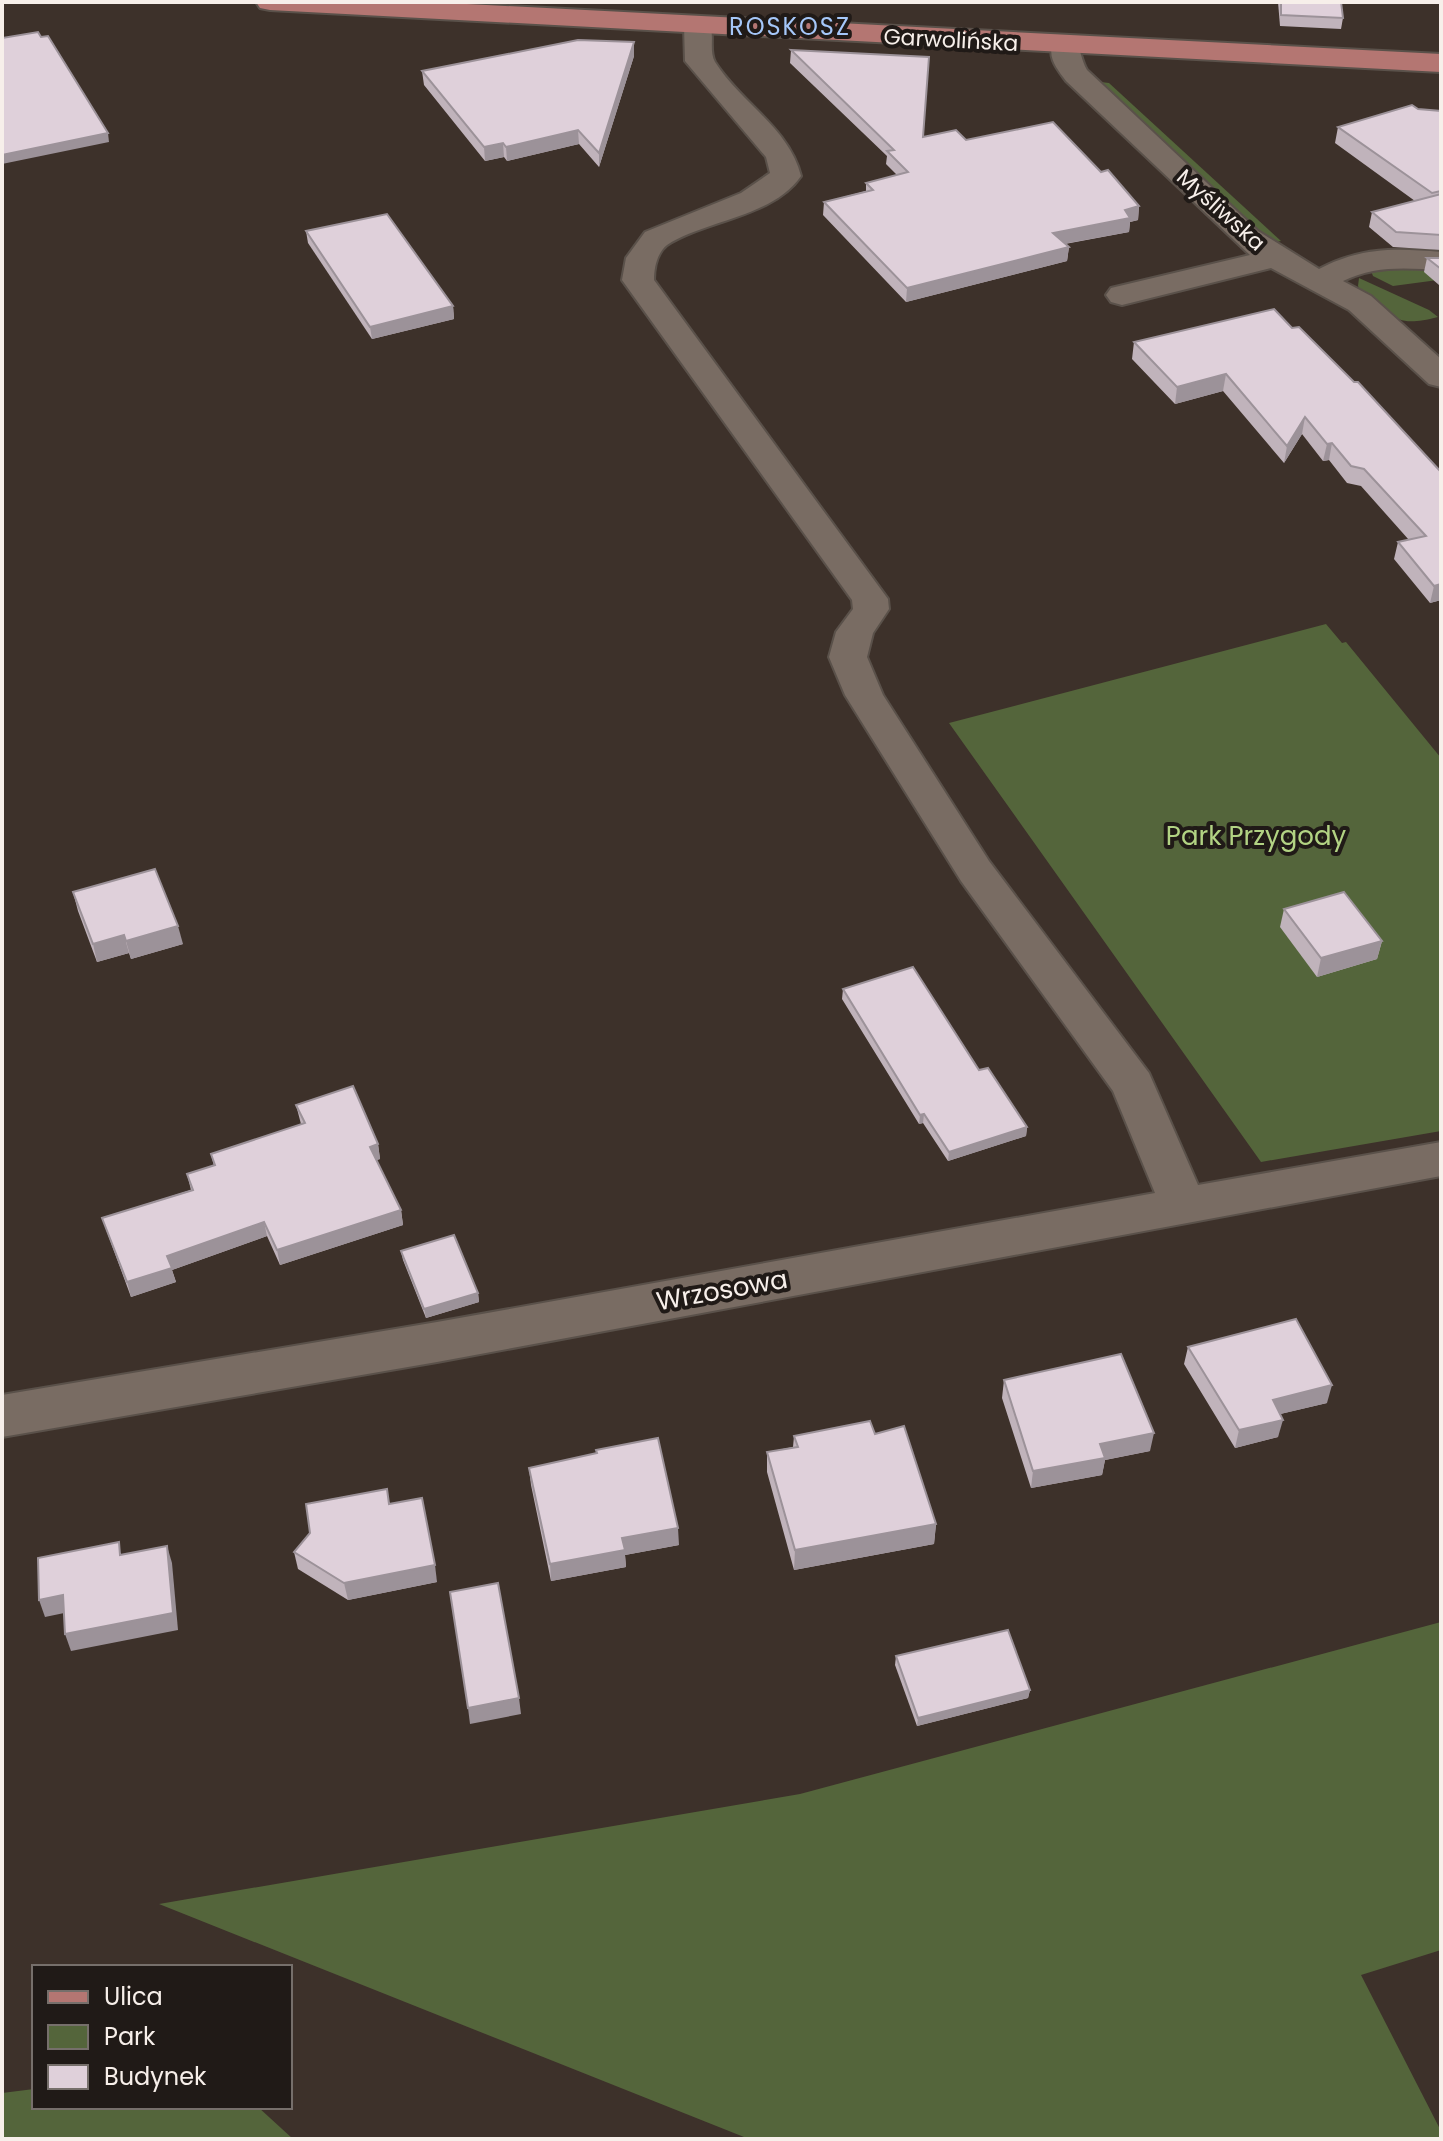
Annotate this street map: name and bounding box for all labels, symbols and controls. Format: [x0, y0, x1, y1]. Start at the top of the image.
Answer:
district label: ROSKOSZ [729, 10, 851, 43]
street label: Garwolińska [883, 21, 1019, 59]
street label: Myśliwska [1170, 162, 1272, 258]
park label: Park Przygody [1166, 818, 1347, 854]
street label: Wrzosowa [654, 1261, 790, 1319]
legend [32, 1965, 292, 2109]
text: Ulica [104, 1980, 163, 2013]
text: Park [104, 2020, 156, 2053]
text: Budynek [104, 2060, 207, 2093]

